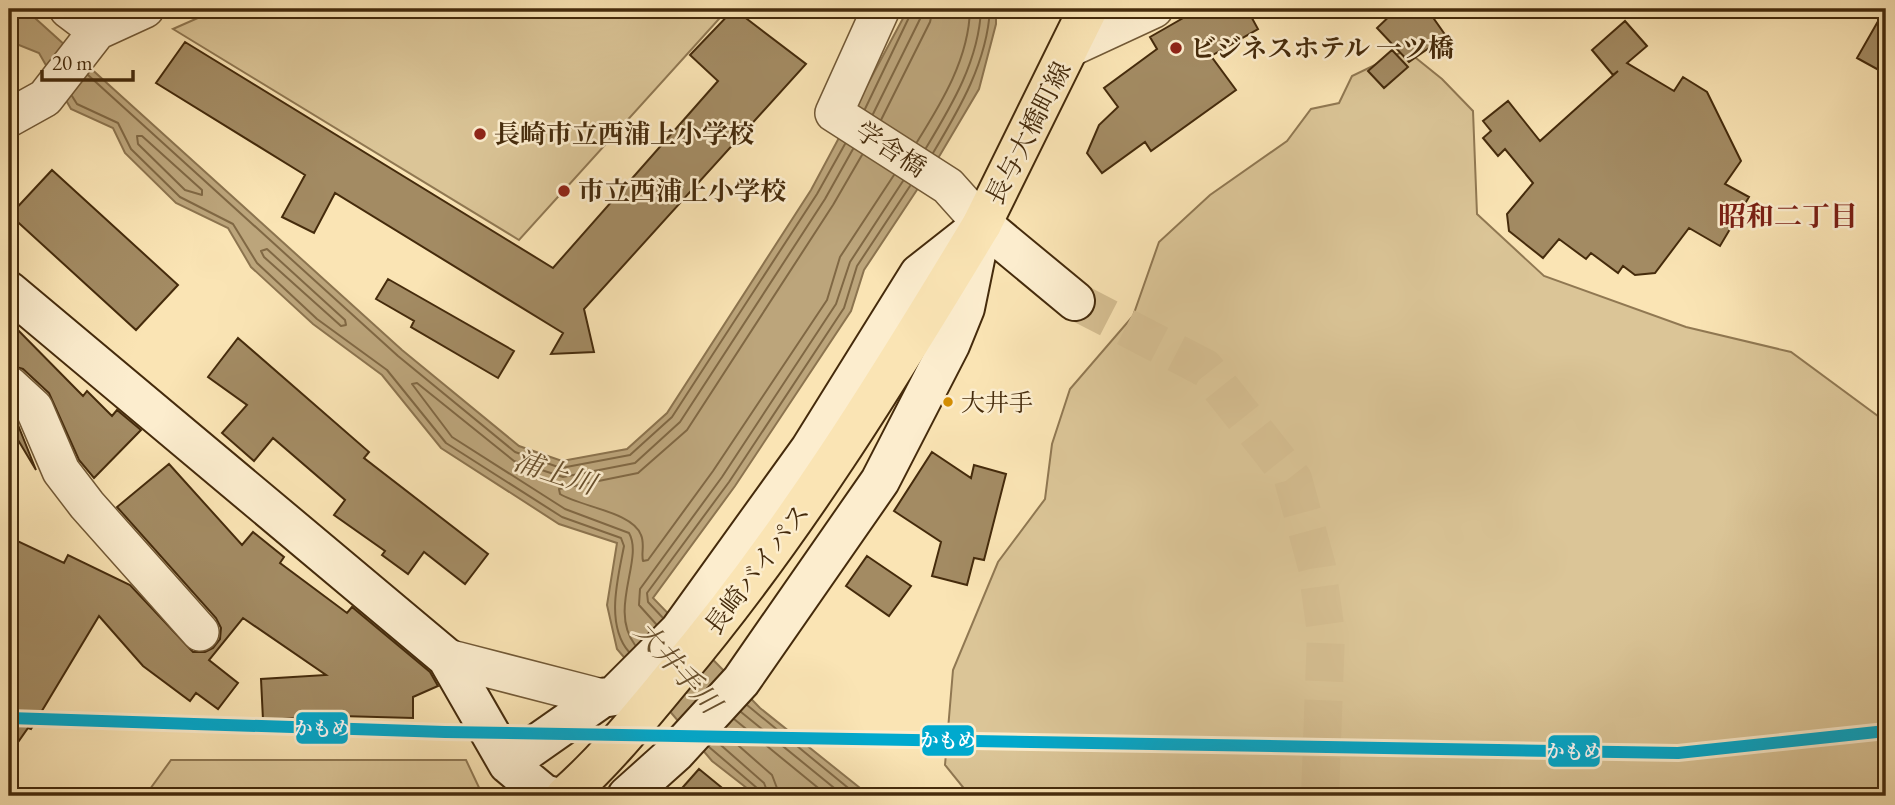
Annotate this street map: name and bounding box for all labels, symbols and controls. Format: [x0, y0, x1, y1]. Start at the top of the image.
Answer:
place label: ビジネスホテル 一ツ橋 [1190, 31, 1454, 65]
scale bar [42, 38, 133, 82]
marker: ビジネスホテル 一ツ橋 [1168, 40, 1184, 56]
text: 20 m [52, 49, 93, 76]
street label: 長与大橋町線 [977, 56, 1079, 210]
street label: 学舎橋 [849, 113, 933, 185]
place label: 長崎市立西浦上小学校 [494, 117, 754, 151]
marker: 長崎市立西浦上小学校 [472, 126, 488, 142]
place label: 市立西浦上小学校 [578, 174, 786, 208]
marker: 市立西浦上小学校 [556, 183, 572, 199]
district label: 昭和二丁目 [1718, 198, 1858, 234]
place label: 大井手 [961, 387, 1033, 418]
marker: 大井手 [941, 395, 955, 409]
water label: 浦上川 [509, 442, 603, 503]
street label: 長崎バイパス [697, 497, 817, 641]
water label: 大井手川 [627, 613, 731, 723]
line badge: かもめ [295, 711, 349, 745]
text: かもめ [293, 716, 351, 741]
line badge: かもめ [921, 724, 975, 757]
text: かもめ [919, 728, 977, 753]
line badge: かもめ [1547, 734, 1601, 768]
text: かもめ [1545, 739, 1603, 764]

